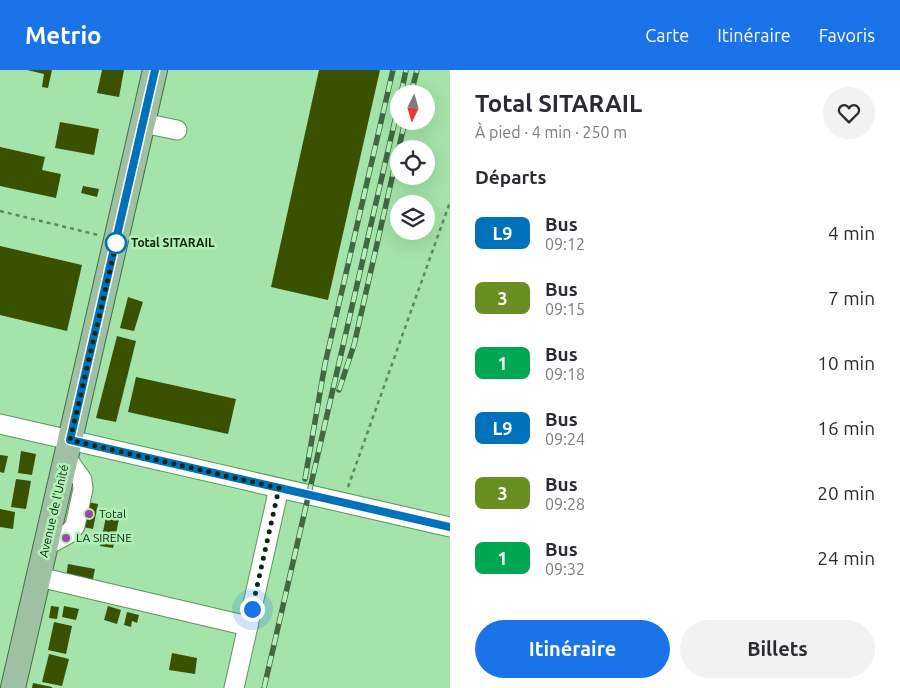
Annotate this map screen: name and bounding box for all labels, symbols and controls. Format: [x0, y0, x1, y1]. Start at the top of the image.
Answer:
text: Metrio [25, 22, 102, 49]
text: Carte [645, 25, 689, 45]
text: Itinéraire [717, 25, 791, 45]
text: Favoris [819, 25, 875, 45]
north arrow [390, 85, 435, 130]
map controls [390, 85, 435, 240]
button: heart [823, 87, 875, 139]
text: Total SITARAIL [475, 90, 642, 117]
text: À pied · 4 min · 250 m [475, 123, 627, 141]
button: locate [390, 140, 435, 185]
text: Départs [475, 166, 546, 188]
button: layers [390, 195, 435, 240]
text: Bus [545, 213, 578, 235]
text: 4 min [828, 222, 875, 244]
text: L9 [492, 223, 513, 243]
marker: Total SITARAIL [105, 232, 127, 254]
text: 09:12 [545, 235, 585, 253]
place label: Total SITARAIL [131, 236, 215, 249]
text: Bus [545, 278, 578, 300]
text: 7 min [828, 287, 875, 309]
text: 3 [497, 288, 508, 308]
text: 09:15 [545, 300, 585, 318]
text: Bus [545, 343, 578, 365]
text: 10 min [817, 352, 875, 374]
text: 1 [497, 353, 508, 373]
text: 09:18 [545, 365, 585, 383]
text: Bus [545, 408, 578, 430]
text: 16 min [817, 417, 875, 439]
text: L9 [492, 418, 513, 438]
text: 09:24 [545, 430, 585, 448]
street label: Avenue de l'Unité [37, 463, 71, 559]
text: Bus [545, 473, 578, 495]
text: 20 min [817, 482, 875, 504]
text: 3 [497, 483, 508, 503]
text: 09:28 [545, 495, 585, 513]
place label: Total [99, 507, 126, 520]
marker: Total [83, 508, 95, 520]
place label: LA SIRENE [76, 531, 132, 544]
marker: LA SIRENE [60, 532, 72, 544]
text: Bus [545, 538, 578, 560]
text: 24 min [817, 547, 875, 569]
text: 1 [497, 548, 508, 568]
text: 09:32 [545, 560, 585, 578]
your location [240, 597, 265, 622]
button: Itinéraire [475, 620, 670, 678]
button: Billets [680, 620, 875, 678]

